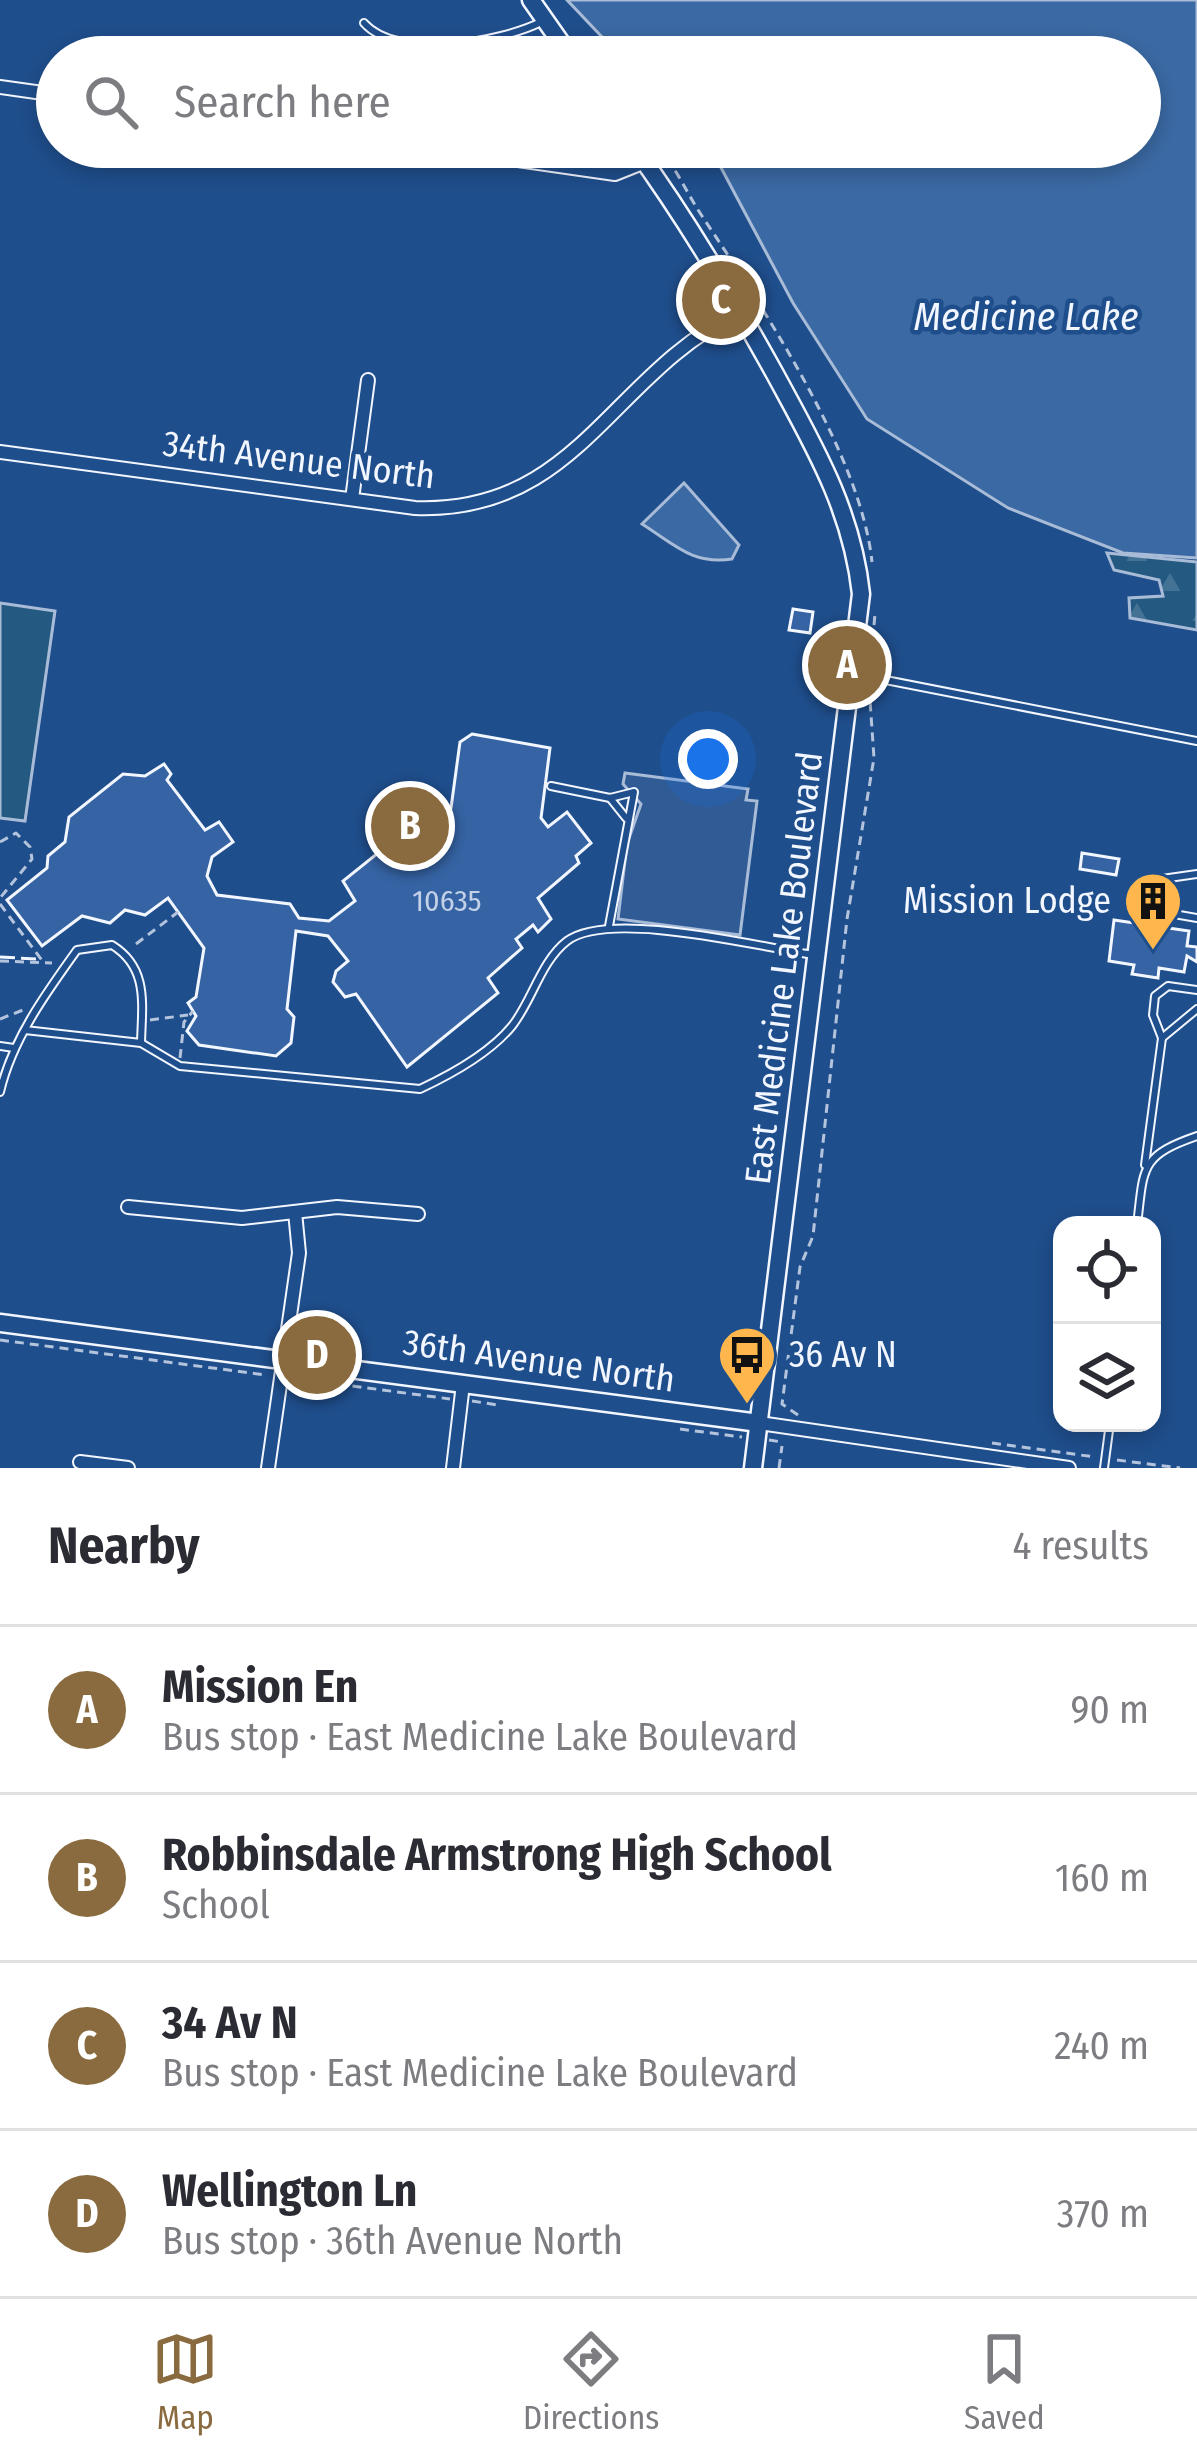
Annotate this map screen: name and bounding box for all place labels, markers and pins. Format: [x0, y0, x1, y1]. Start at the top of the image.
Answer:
pin: C [682, 255, 760, 345]
pin: A [808, 620, 886, 710]
pin: B [371, 781, 449, 871]
building icon: Mission Lodge [1122, 870, 1184, 952]
place label: Mission Lodge [903, 879, 1111, 923]
pin: D [278, 1310, 356, 1400]
bus stop icon: 36 Av N [716, 1324, 778, 1406]
place label: 36 Av N [789, 1333, 897, 1377]

